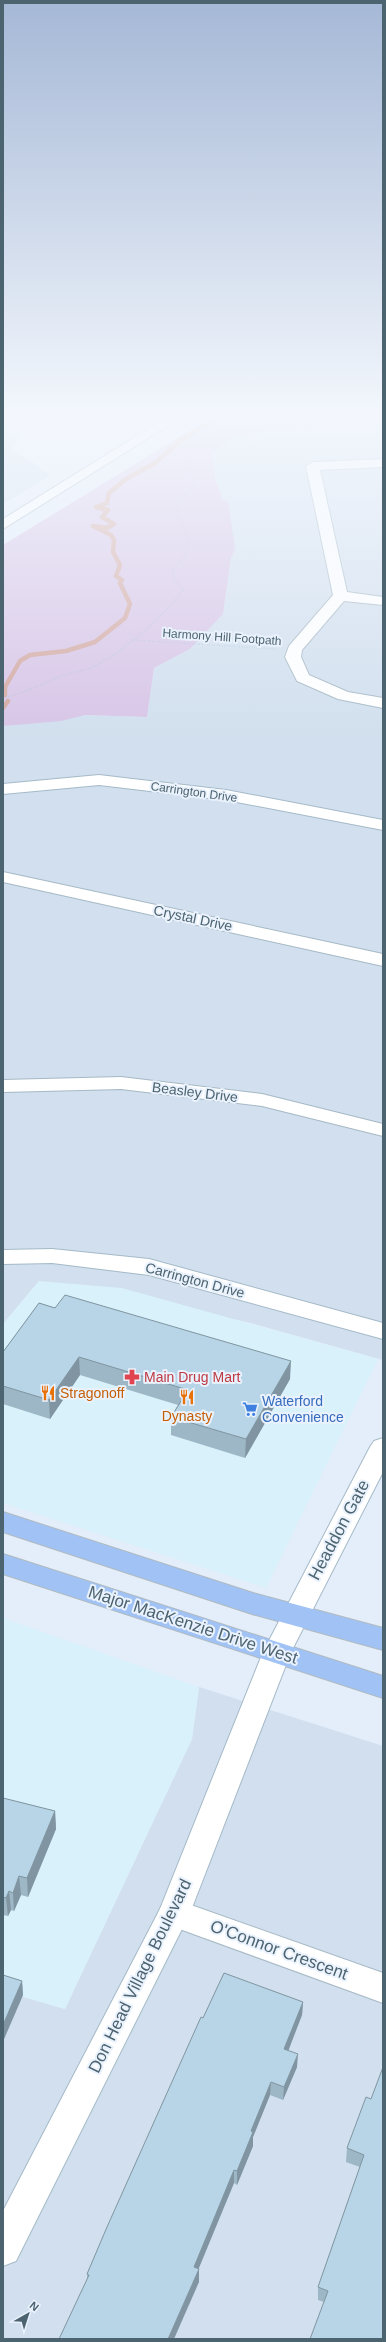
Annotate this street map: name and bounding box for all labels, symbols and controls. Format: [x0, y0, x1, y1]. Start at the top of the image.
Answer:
street label: Harmony Hill Footpath [162, 626, 282, 648]
street label: Carrington Drive [150, 779, 239, 805]
street label: Crystal Drive [152, 902, 234, 934]
street label: Beasley Drive [151, 1079, 239, 1105]
street label: Carrington Drive [144, 1259, 246, 1301]
pharmacy icon: Main Drug Mart [123, 1368, 141, 1386]
place label: Main Drug Mart [144, 1369, 241, 1385]
restaurant icon: Stragonoff [39, 1384, 57, 1402]
place label: Stragonoff [60, 1385, 124, 1401]
restaurant icon: Dynasty [178, 1388, 196, 1406]
place label: Waterford Convenience [262, 1393, 344, 1425]
supermarket icon: Waterford Convenience [241, 1400, 259, 1418]
place label: Dynasty [162, 1408, 212, 1424]
street label: Headdon Gate [305, 1477, 373, 1583]
street label: Major MacKenzie Drive West [86, 1582, 300, 1668]
street label: Don Head Village Boulevard [85, 1876, 195, 2076]
street label: O'Connor Crescent [208, 1916, 351, 1984]
north arrow [8, 2294, 48, 2334]
text: N [27, 2299, 41, 2313]

